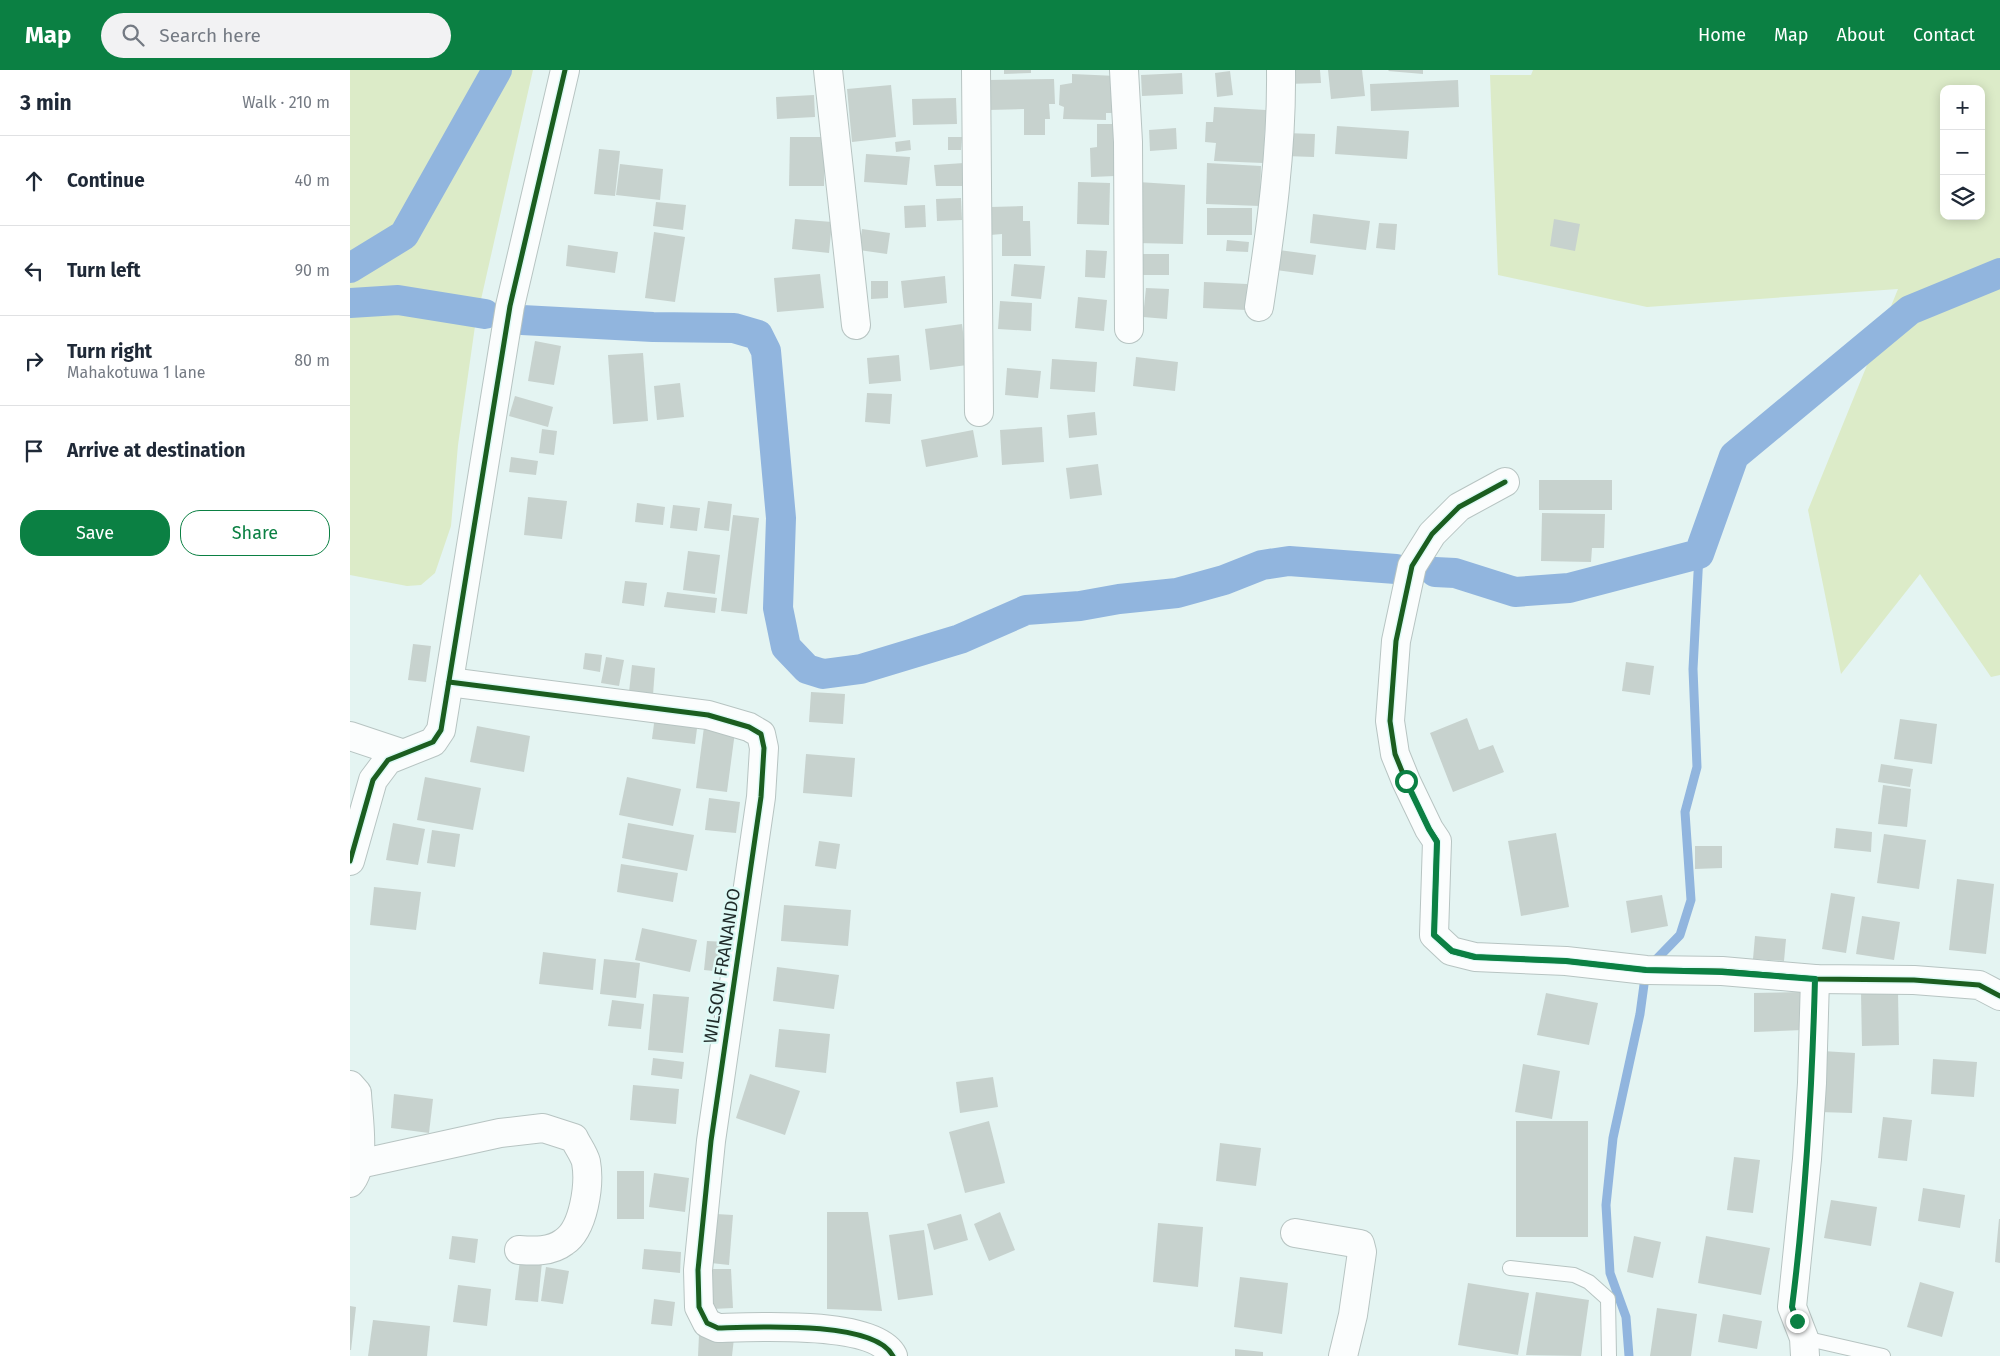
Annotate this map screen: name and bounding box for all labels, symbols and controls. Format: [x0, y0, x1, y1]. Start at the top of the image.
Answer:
search box [101, 13, 451, 58]
text: Map [25, 21, 71, 49]
icon: search [119, 21, 147, 49]
text: Search here [159, 24, 261, 47]
text: Home [1698, 24, 1746, 46]
text: Map [1774, 24, 1808, 46]
text: About [1836, 24, 1885, 46]
text: Contact [1913, 24, 1975, 46]
map controls [1940, 85, 1985, 220]
button: + [1940, 85, 1985, 130]
text: 3 min [20, 90, 72, 116]
text: Walk · 210 m [242, 93, 330, 112]
button: − [1940, 130, 1985, 175]
icon: ahead [20, 167, 48, 195]
text: Continue [67, 169, 145, 192]
text: 40 m [295, 171, 330, 190]
button: layers [1940, 175, 1985, 220]
icon: left [20, 257, 48, 285]
text: Turn left [67, 259, 141, 282]
text: 90 m [295, 261, 330, 280]
text: Turn right [67, 340, 152, 363]
icon: right [20, 347, 48, 375]
text: 80 m [294, 351, 330, 370]
text: Mahakotuwa 1 lane [67, 363, 206, 382]
icon: arrive [20, 437, 48, 465]
text: Arrive at destination [67, 439, 246, 462]
button: Save [20, 510, 170, 556]
button: Share [180, 510, 330, 556]
route start [1395, 770, 1418, 793]
street label: WILSON FRANANDO [699, 887, 745, 1045]
route end [1786, 1310, 1809, 1333]

